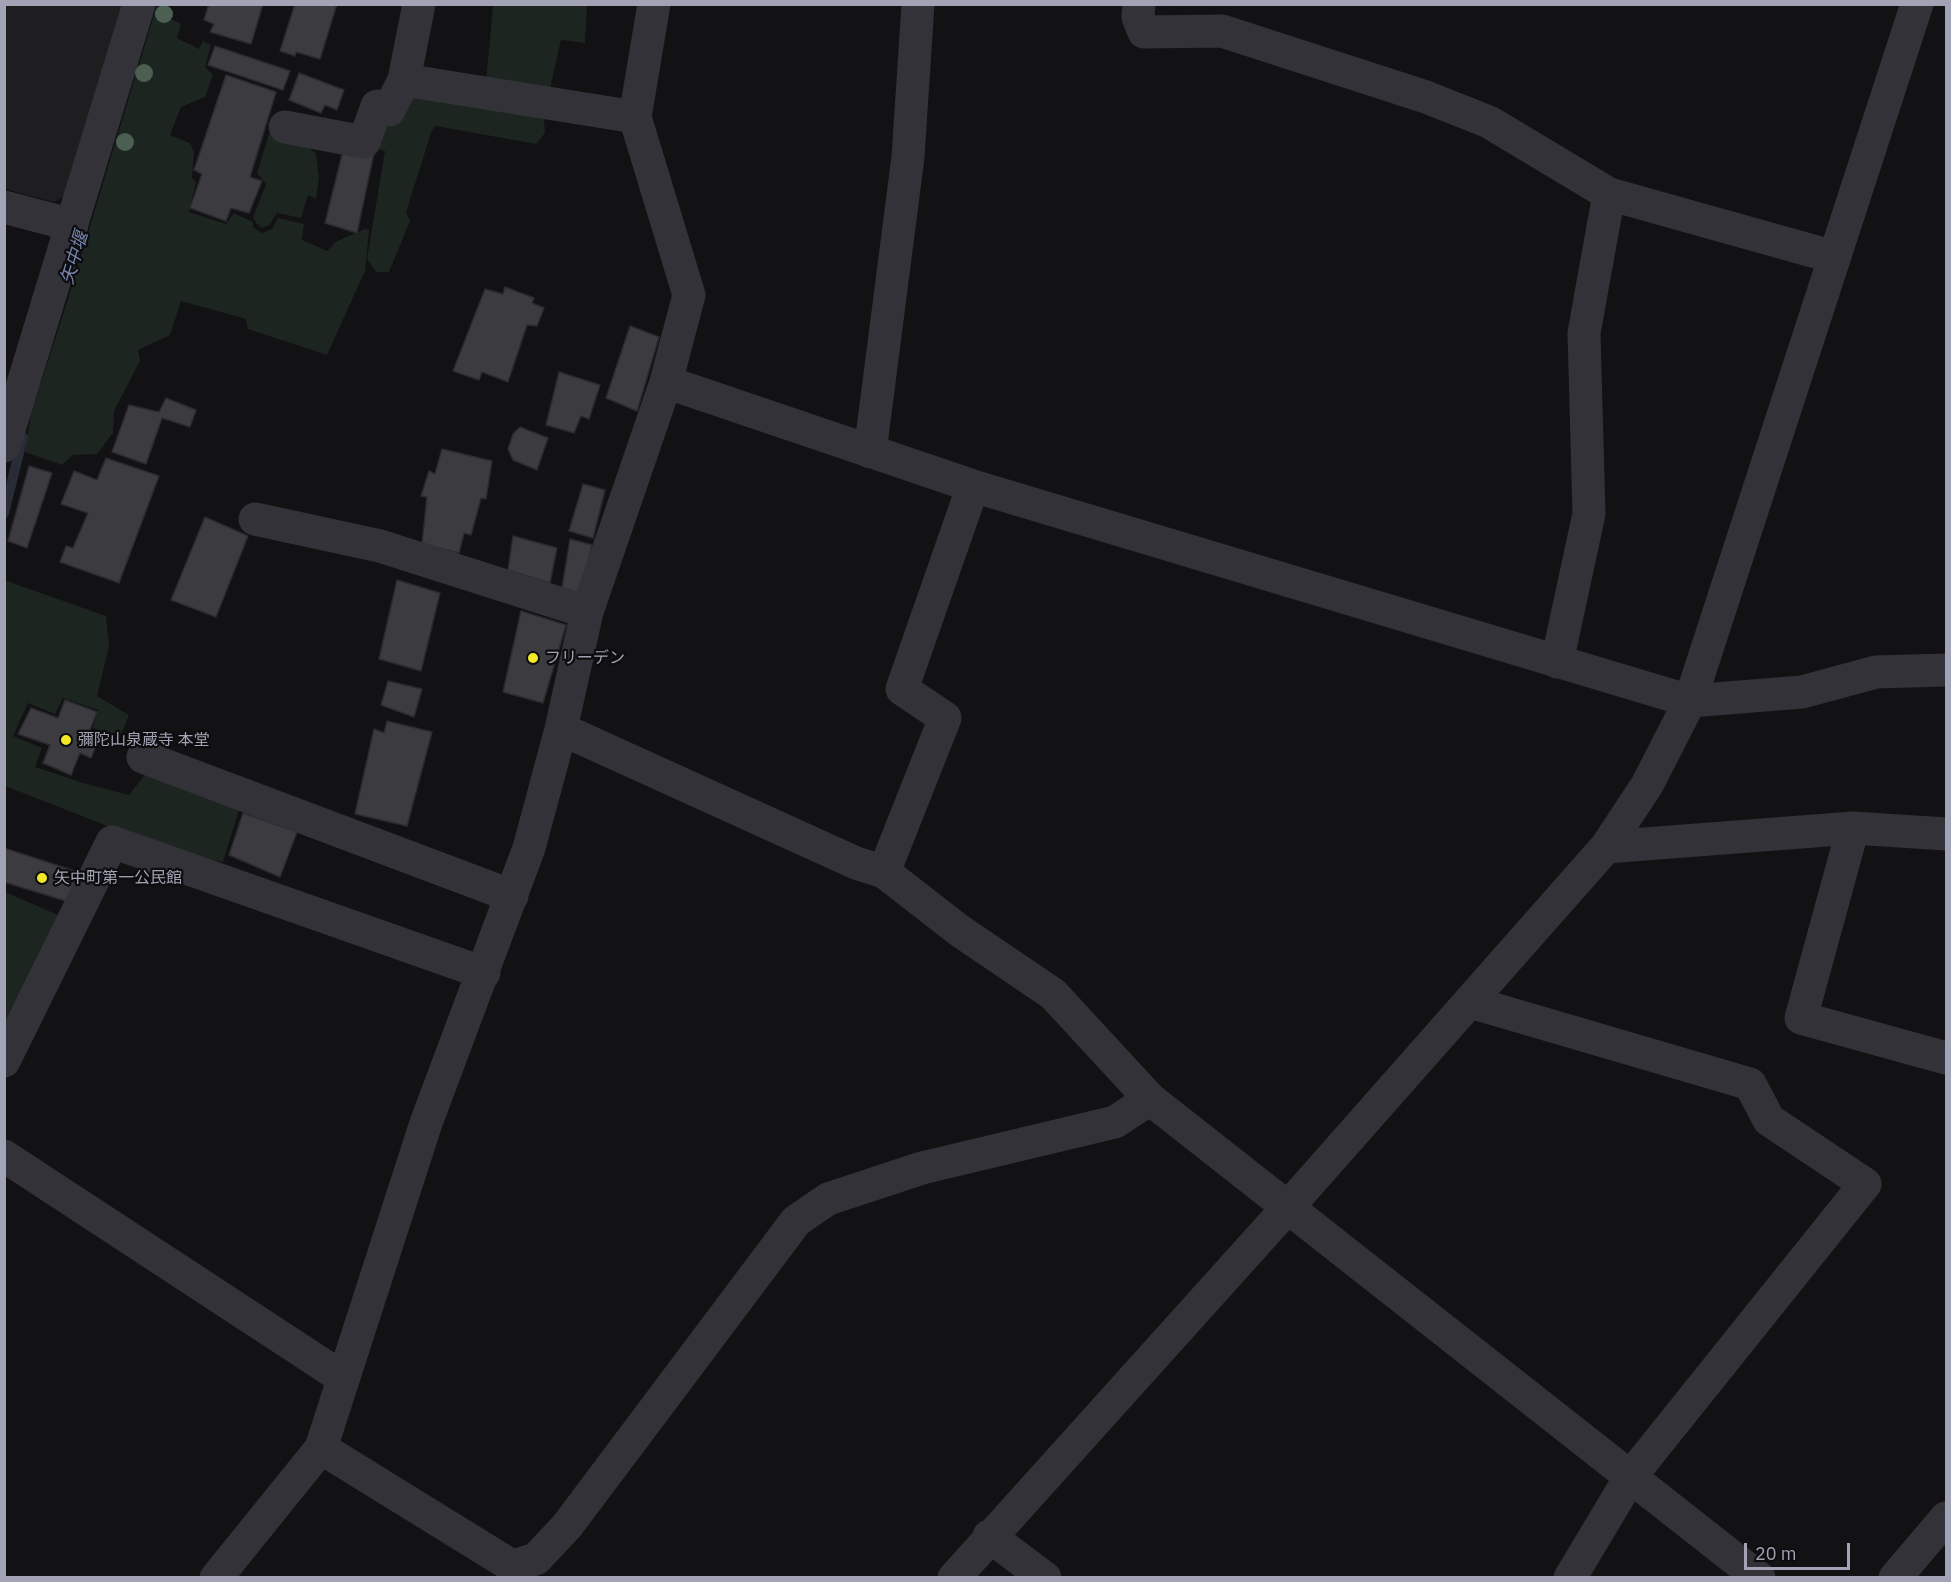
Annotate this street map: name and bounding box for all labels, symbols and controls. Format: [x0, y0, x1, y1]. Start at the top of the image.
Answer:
water label: 矢中堰 [57, 229, 93, 287]
place label: フリーデン [545, 648, 625, 668]
marker: フリーデン [526, 651, 540, 665]
place label: 彌陀山泉蔵寺 本堂 [78, 730, 210, 750]
marker: 彌陀山泉蔵寺 本堂 [59, 733, 73, 747]
place label: 矢中町第一公民館 [54, 868, 182, 888]
marker: 矢中町第一公民館 [35, 871, 49, 885]
scale bar [1747, 1531, 1854, 1569]
text: 20 m [1755, 1542, 1797, 1565]

